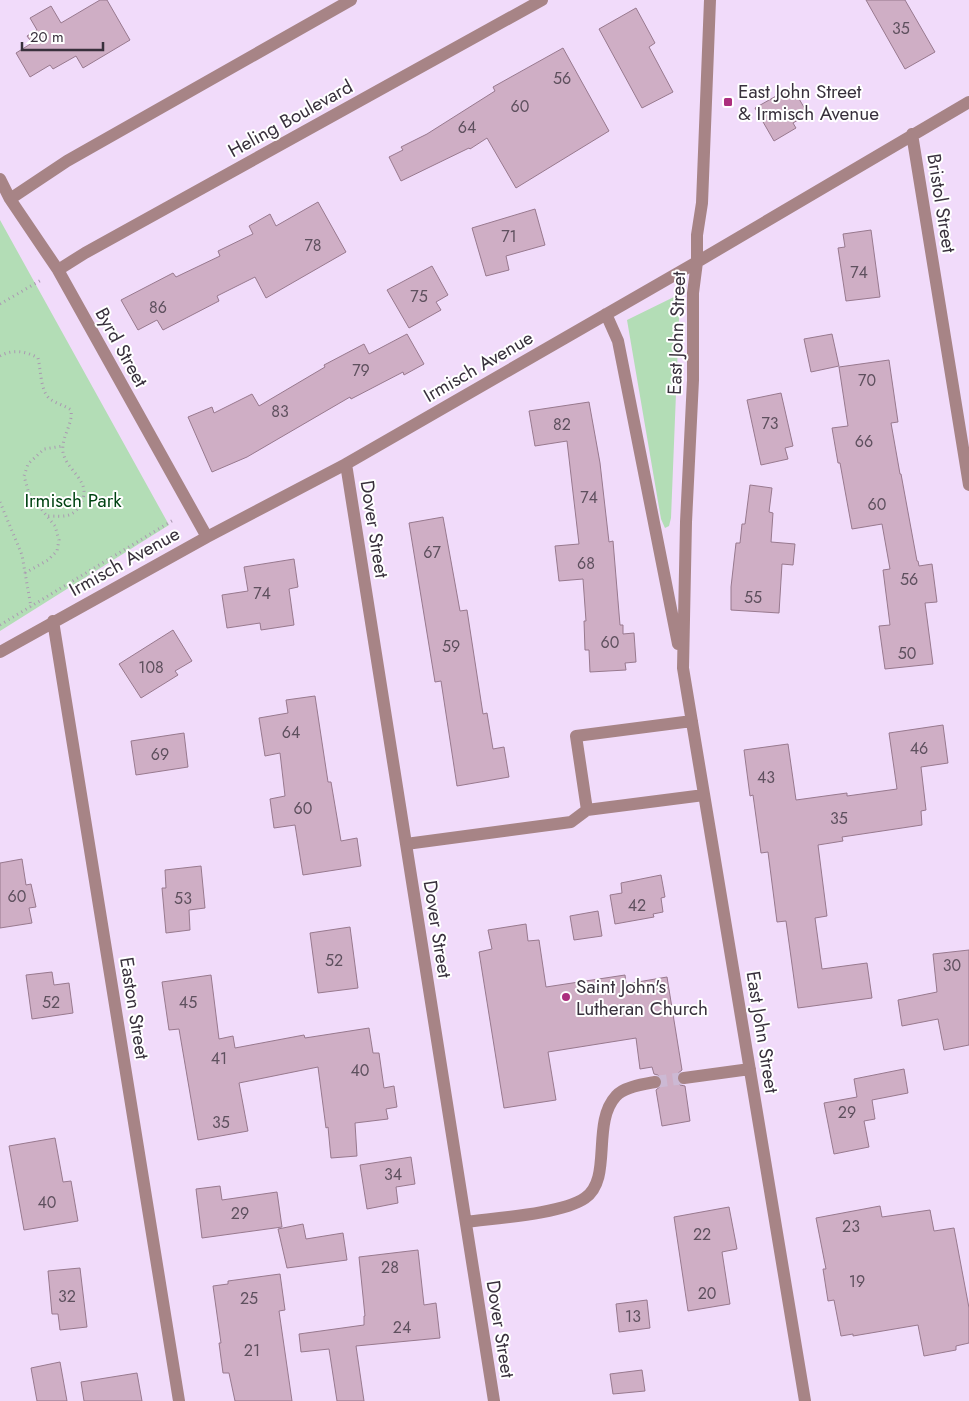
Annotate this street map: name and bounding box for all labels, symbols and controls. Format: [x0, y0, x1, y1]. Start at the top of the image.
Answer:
house number: 35 [892, 17, 910, 40]
scale bar [22, 20, 104, 52]
text: 20 m [30, 26, 64, 48]
house number: 56 [553, 67, 571, 90]
street label: Heling Boulevard [223, 73, 358, 164]
place label: East John Street & Irmisch Avenue [738, 78, 879, 127]
house number: 60 [511, 95, 529, 118]
marker: East John Street & Irmisch Avenue [722, 96, 734, 108]
house number: 64 [458, 116, 476, 139]
street label: Bristol Street [920, 152, 963, 255]
house number: 71 [501, 225, 517, 248]
house number: 78 [304, 234, 322, 257]
house number: 74 [850, 261, 868, 284]
street label: East John Street [661, 270, 692, 395]
house number: 75 [410, 285, 428, 308]
house number: 86 [149, 296, 167, 319]
street label: Byrd Street [89, 303, 155, 392]
street label: Irmisch Avenue [418, 324, 538, 409]
house number: 79 [352, 359, 370, 382]
house number: 70 [858, 369, 876, 392]
house number: 83 [271, 400, 289, 423]
house number: 73 [761, 412, 779, 435]
house number: 82 [553, 413, 571, 436]
house number: 66 [855, 430, 873, 453]
street label: Dover Street [353, 478, 396, 580]
house number: 74 [580, 486, 598, 509]
park label: Irmisch Park [24, 487, 122, 514]
house number: 60 [868, 493, 886, 516]
street label: Irmisch Avenue [64, 520, 185, 603]
house number: 67 [423, 541, 441, 564]
house number: 68 [577, 552, 595, 575]
house number: 56 [900, 568, 918, 591]
house number: 74 [253, 582, 271, 605]
house number: 55 [744, 586, 762, 609]
house number: 60 [601, 631, 619, 654]
house number: 59 [442, 635, 460, 658]
house number: 50 [898, 642, 916, 665]
house number: 108 [138, 656, 164, 679]
house number: 64 [282, 721, 300, 744]
house number: 46 [910, 737, 928, 760]
house number: 69 [151, 743, 169, 766]
house number: 43 [757, 766, 775, 789]
house number: 60 [294, 797, 312, 820]
house number: 35 [830, 807, 848, 830]
street label: Dover Street [416, 878, 459, 980]
house number: 60 [8, 885, 26, 908]
house number: 53 [174, 887, 192, 910]
house number: 42 [628, 894, 646, 917]
house number: 52 [325, 949, 343, 972]
house number: 30 [943, 954, 961, 977]
street label: Easton Street [113, 955, 156, 1062]
street label: East John Street [740, 969, 786, 1096]
place label: Saint John's Lutheran Church [576, 973, 708, 1022]
house number: 52 [42, 991, 60, 1014]
house number: 45 [179, 991, 197, 1014]
marker: Saint John's Lutheran Church [560, 991, 572, 1003]
house number: 41 [211, 1047, 227, 1070]
house number: 40 [351, 1059, 369, 1082]
house number: 29 [838, 1101, 856, 1124]
house number: 35 [212, 1111, 230, 1134]
house number: 34 [384, 1163, 402, 1186]
house number: 40 [38, 1191, 56, 1214]
house number: 29 [231, 1202, 249, 1225]
house number: 23 [842, 1215, 860, 1238]
house number: 22 [693, 1223, 711, 1246]
house number: 28 [381, 1256, 399, 1279]
house number: 19 [849, 1270, 865, 1293]
street label: Dover Street [479, 1278, 522, 1380]
house number: 20 [698, 1282, 716, 1305]
house number: 32 [58, 1285, 76, 1308]
house number: 25 [240, 1287, 258, 1310]
house number: 13 [625, 1305, 641, 1328]
house number: 24 [393, 1316, 411, 1339]
house number: 21 [244, 1339, 260, 1362]

